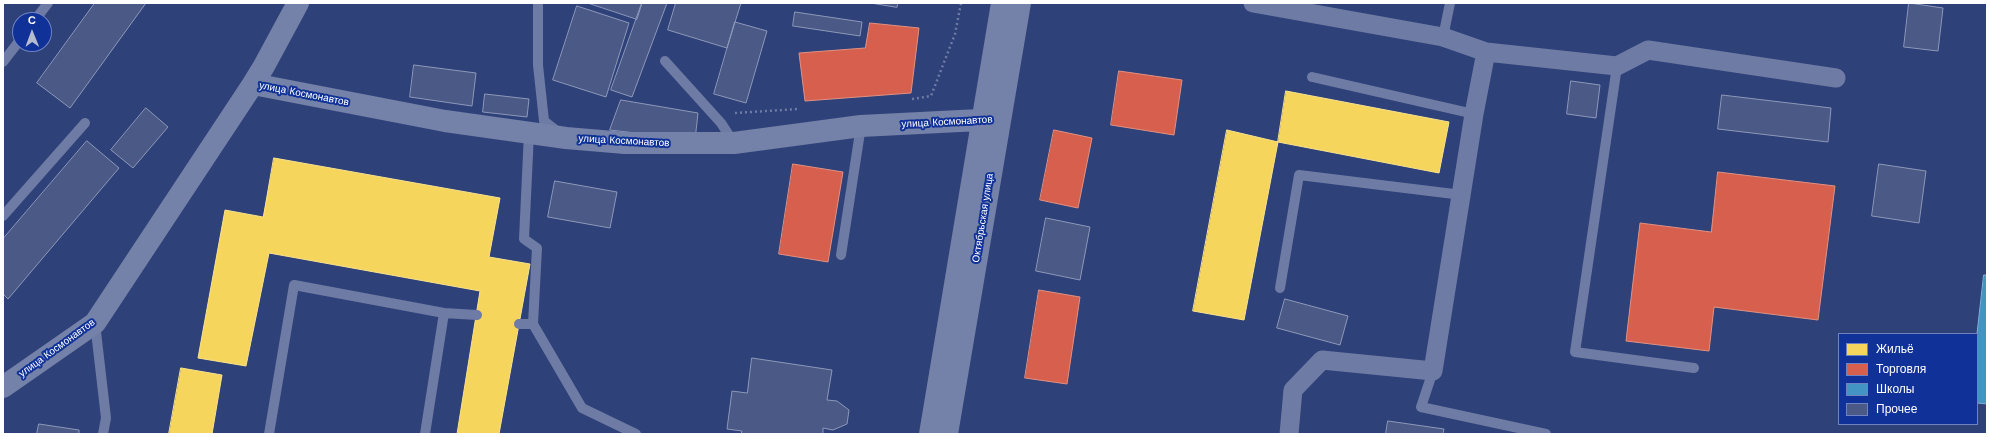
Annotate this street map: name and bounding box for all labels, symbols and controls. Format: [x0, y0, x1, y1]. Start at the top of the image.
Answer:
north arrow [12, 12, 52, 52]
text: С [28, 14, 36, 27]
street label: улица Космонавтов [258, 79, 350, 109]
street label: улица Космонавтов [901, 114, 993, 130]
street label: улица Космонавтов [578, 133, 670, 149]
street label: Октябрьская улица [970, 173, 996, 263]
street label: улица Космонавтов [17, 316, 97, 380]
legend [1838, 333, 1978, 425]
text: Жильё [1876, 342, 1914, 356]
text: Торговля [1876, 362, 1926, 376]
text: Школы [1876, 382, 1914, 396]
text: Прочее [1876, 402, 1917, 416]

